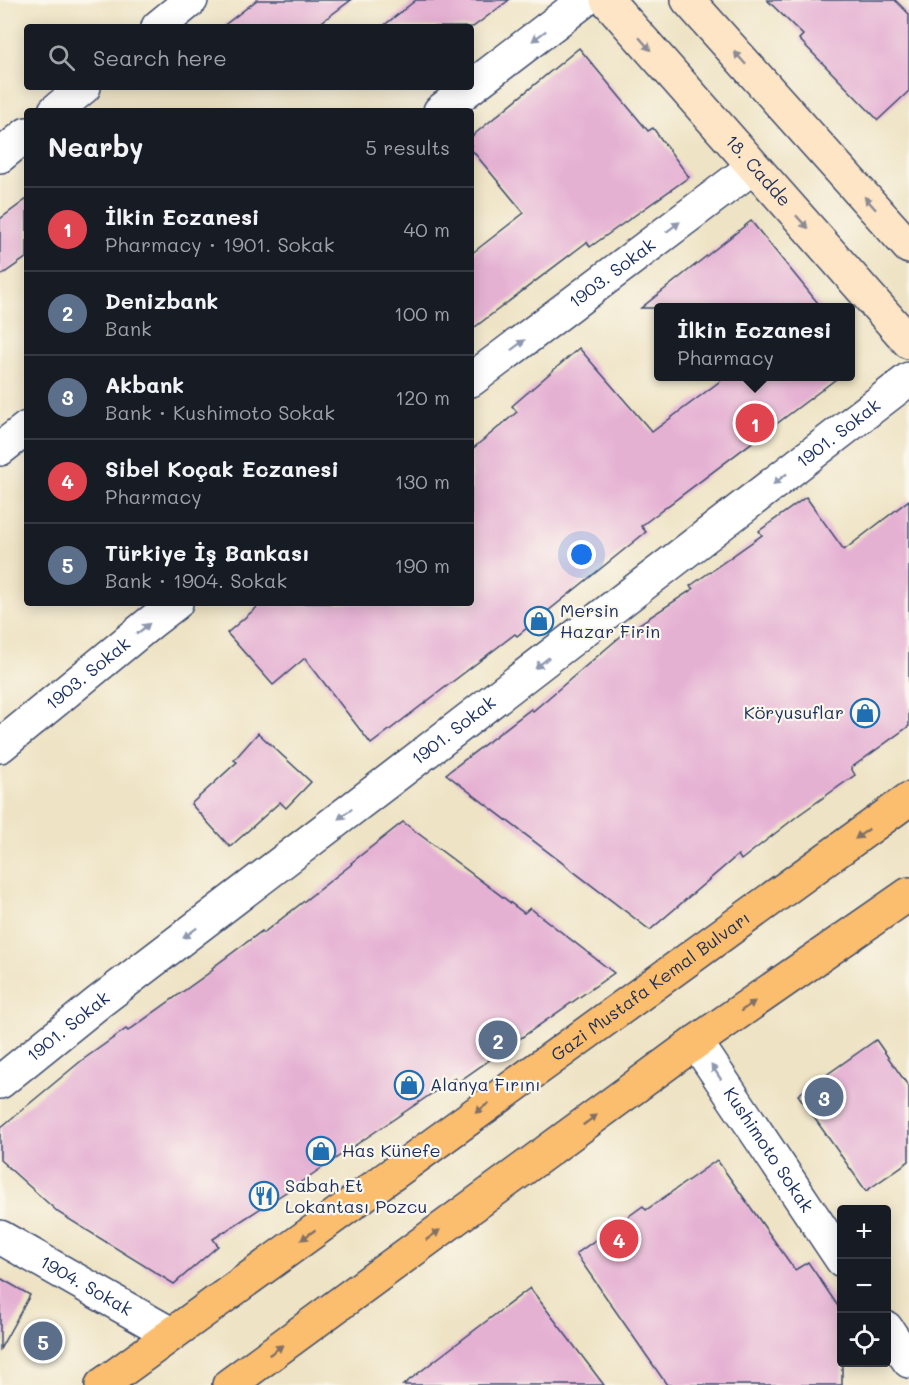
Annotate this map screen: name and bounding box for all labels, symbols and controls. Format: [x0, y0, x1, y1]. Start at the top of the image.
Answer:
search box [24, 24, 474, 90]
one-way arrow [531, 29, 546, 41]
one-way arrow [639, 36, 652, 52]
icon: search [45, 41, 78, 74]
text: Search here [93, 43, 227, 72]
one-way arrow [734, 51, 747, 66]
street label: 18. Cadde [721, 129, 797, 211]
text: Nearby [48, 130, 143, 164]
text: 5 results [365, 134, 450, 160]
one-way arrow [863, 196, 877, 211]
text: İlkin Eczanesi [105, 202, 259, 231]
one-way arrow [795, 214, 808, 229]
text: 1 [63, 216, 72, 242]
text: 40 m [404, 216, 450, 242]
one-way arrow [666, 222, 681, 234]
text: Pharmacy · 1901. Sokak [105, 231, 334, 257]
street label: 1903. Sokak [563, 232, 660, 313]
text: Denizbank [105, 286, 218, 315]
text: 2 [62, 300, 73, 326]
text: 100 m [394, 300, 450, 326]
popup [654, 303, 855, 381]
text: Bank [105, 315, 152, 341]
text: İlkin Eczanesi [677, 315, 832, 344]
one-way arrow [509, 339, 525, 351]
text: Pharmacy [677, 344, 774, 370]
text: Akbank [105, 370, 184, 399]
text: 3 [62, 384, 74, 410]
text: 120 m [395, 384, 450, 410]
street label: 1901. Sokak [791, 393, 885, 473]
text: Bank · Kushimoto Sokak [105, 399, 335, 425]
pin: 1 [736, 400, 774, 446]
text: Sibel Koçak Eczanesi [105, 454, 339, 483]
text: 4 [61, 468, 74, 494]
text: 130 m [395, 468, 450, 494]
one-way arrow [772, 473, 787, 485]
text: Pharmacy [105, 483, 202, 509]
text: Türkiye İş Bankası [105, 538, 310, 567]
your location [567, 540, 596, 569]
text: 5 [62, 552, 73, 578]
text: 190 m [395, 552, 450, 578]
text: Bank · 1904. Sokak [105, 567, 287, 593]
place label: Mersin Hazar Firin [560, 598, 660, 643]
shop icon: Mersin Hazar Firin [523, 605, 555, 637]
one-way arrow [135, 623, 150, 636]
street label: 1903. Sokak [40, 631, 135, 715]
one-way arrow [535, 656, 550, 668]
street label: 1901. Sokak [406, 690, 500, 770]
shop icon: Köryusuflar [849, 697, 881, 729]
place label: Köryusuflar [744, 700, 844, 724]
one-way arrow [337, 808, 353, 821]
one-way arrow [854, 827, 869, 839]
street label: Gazi Mustafa Kemal Bulvarı [545, 905, 755, 1066]
one-way arrow [182, 926, 198, 939]
street label: 1901. Sokak [21, 985, 114, 1067]
one-way arrow [740, 1000, 756, 1012]
pin: 2 [478, 1018, 518, 1062]
one-way arrow [711, 1064, 722, 1080]
shop icon: Alanya Fırını [393, 1069, 425, 1101]
place label: Alanya Fırını [430, 1072, 541, 1096]
pin: 3 [804, 1074, 844, 1120]
street label: Kushimoto Sokak [719, 1082, 820, 1217]
one-way arrow [475, 1102, 491, 1114]
one-way arrow [582, 1114, 598, 1126]
shop icon: Has Künefe [305, 1135, 337, 1167]
place label: Has Künefe [342, 1138, 441, 1162]
place label: Sabah Et Lokantası Pozcu [285, 1173, 427, 1218]
restaurant icon: Sabah Et Lokantası Pozcu [248, 1180, 280, 1212]
map controls [837, 1205, 891, 1367]
button: + [837, 1205, 891, 1259]
pin: 4 [600, 1216, 638, 1262]
one-way arrow [300, 1229, 316, 1241]
one-way arrow [425, 1229, 441, 1241]
street label: 1904. Sokak [36, 1249, 137, 1321]
button: − [837, 1259, 891, 1313]
button: locate [837, 1313, 891, 1367]
pin: 5 [24, 1318, 63, 1364]
one-way arrow [268, 1345, 283, 1357]

